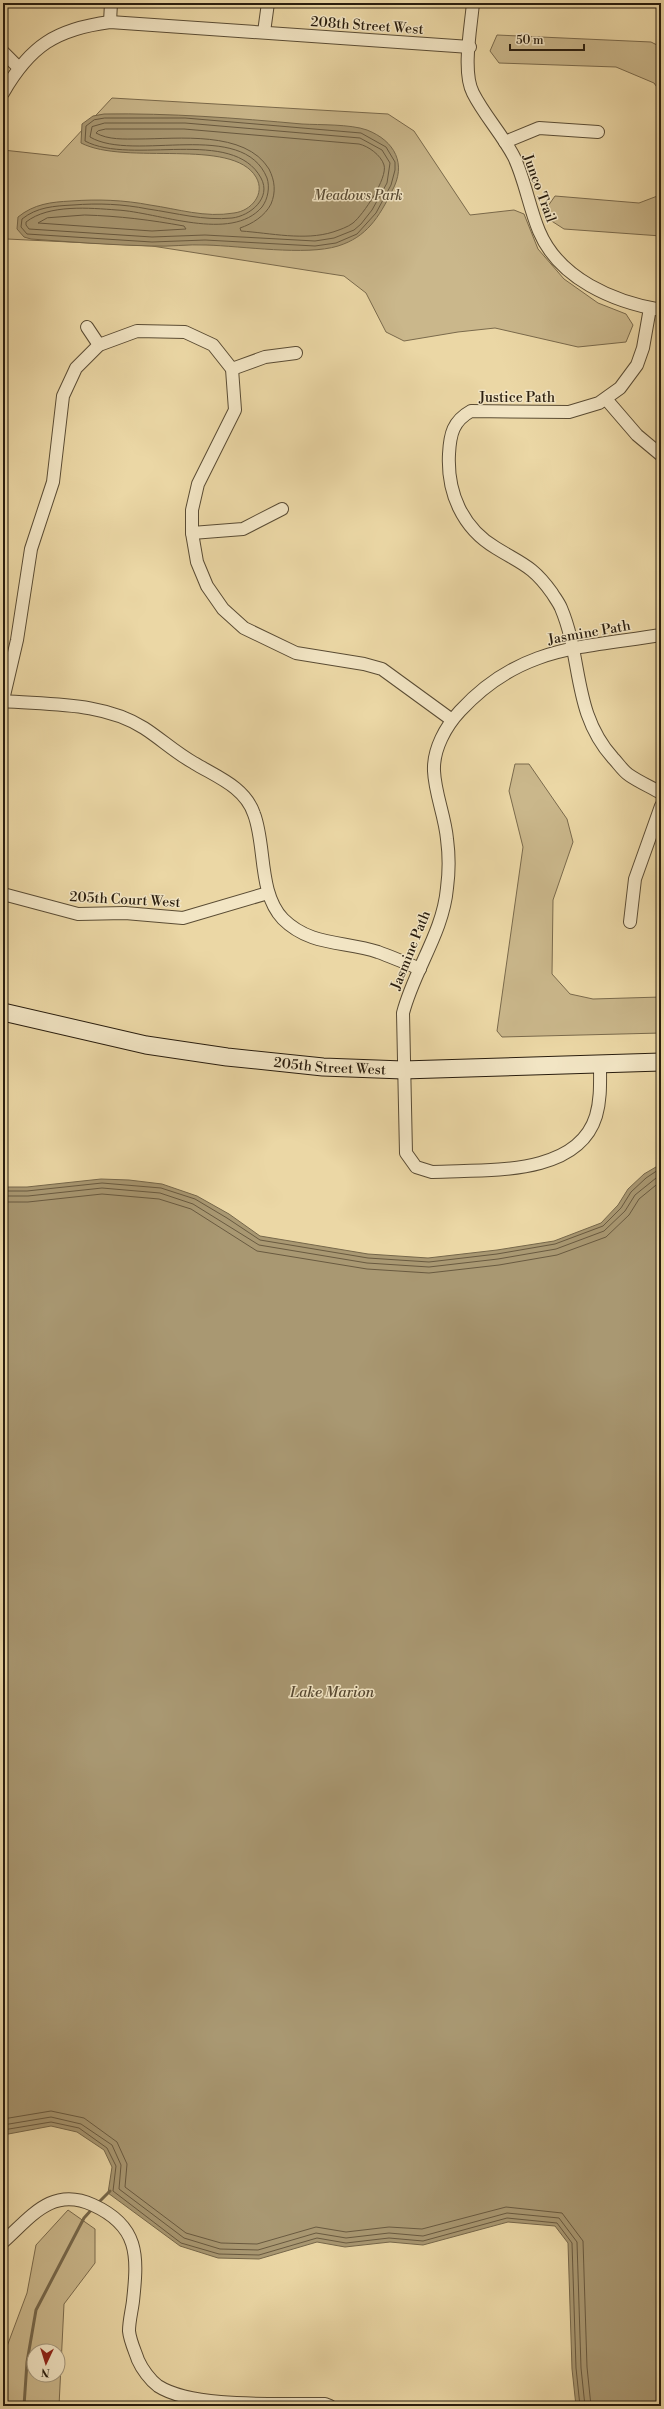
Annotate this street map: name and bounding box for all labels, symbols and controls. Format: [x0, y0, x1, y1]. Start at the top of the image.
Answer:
street label: 208th Street West [310, 13, 424, 39]
scale bar [510, 26, 584, 52]
text: 50 m [516, 33, 544, 48]
street label: Junco Trail [518, 151, 560, 225]
park label: Meadows Park [313, 187, 403, 205]
street label: Justice Path [478, 389, 556, 407]
street label: Jasmine Path [545, 617, 633, 649]
street label: 205th Court West [69, 888, 181, 912]
street label: Jasmine Path [387, 908, 435, 993]
street label: 205th Street West [273, 1054, 386, 1079]
water label: Lake Marion [289, 1683, 375, 1702]
north arrow [26, 2343, 66, 2383]
text: N [40, 2365, 50, 2379]

